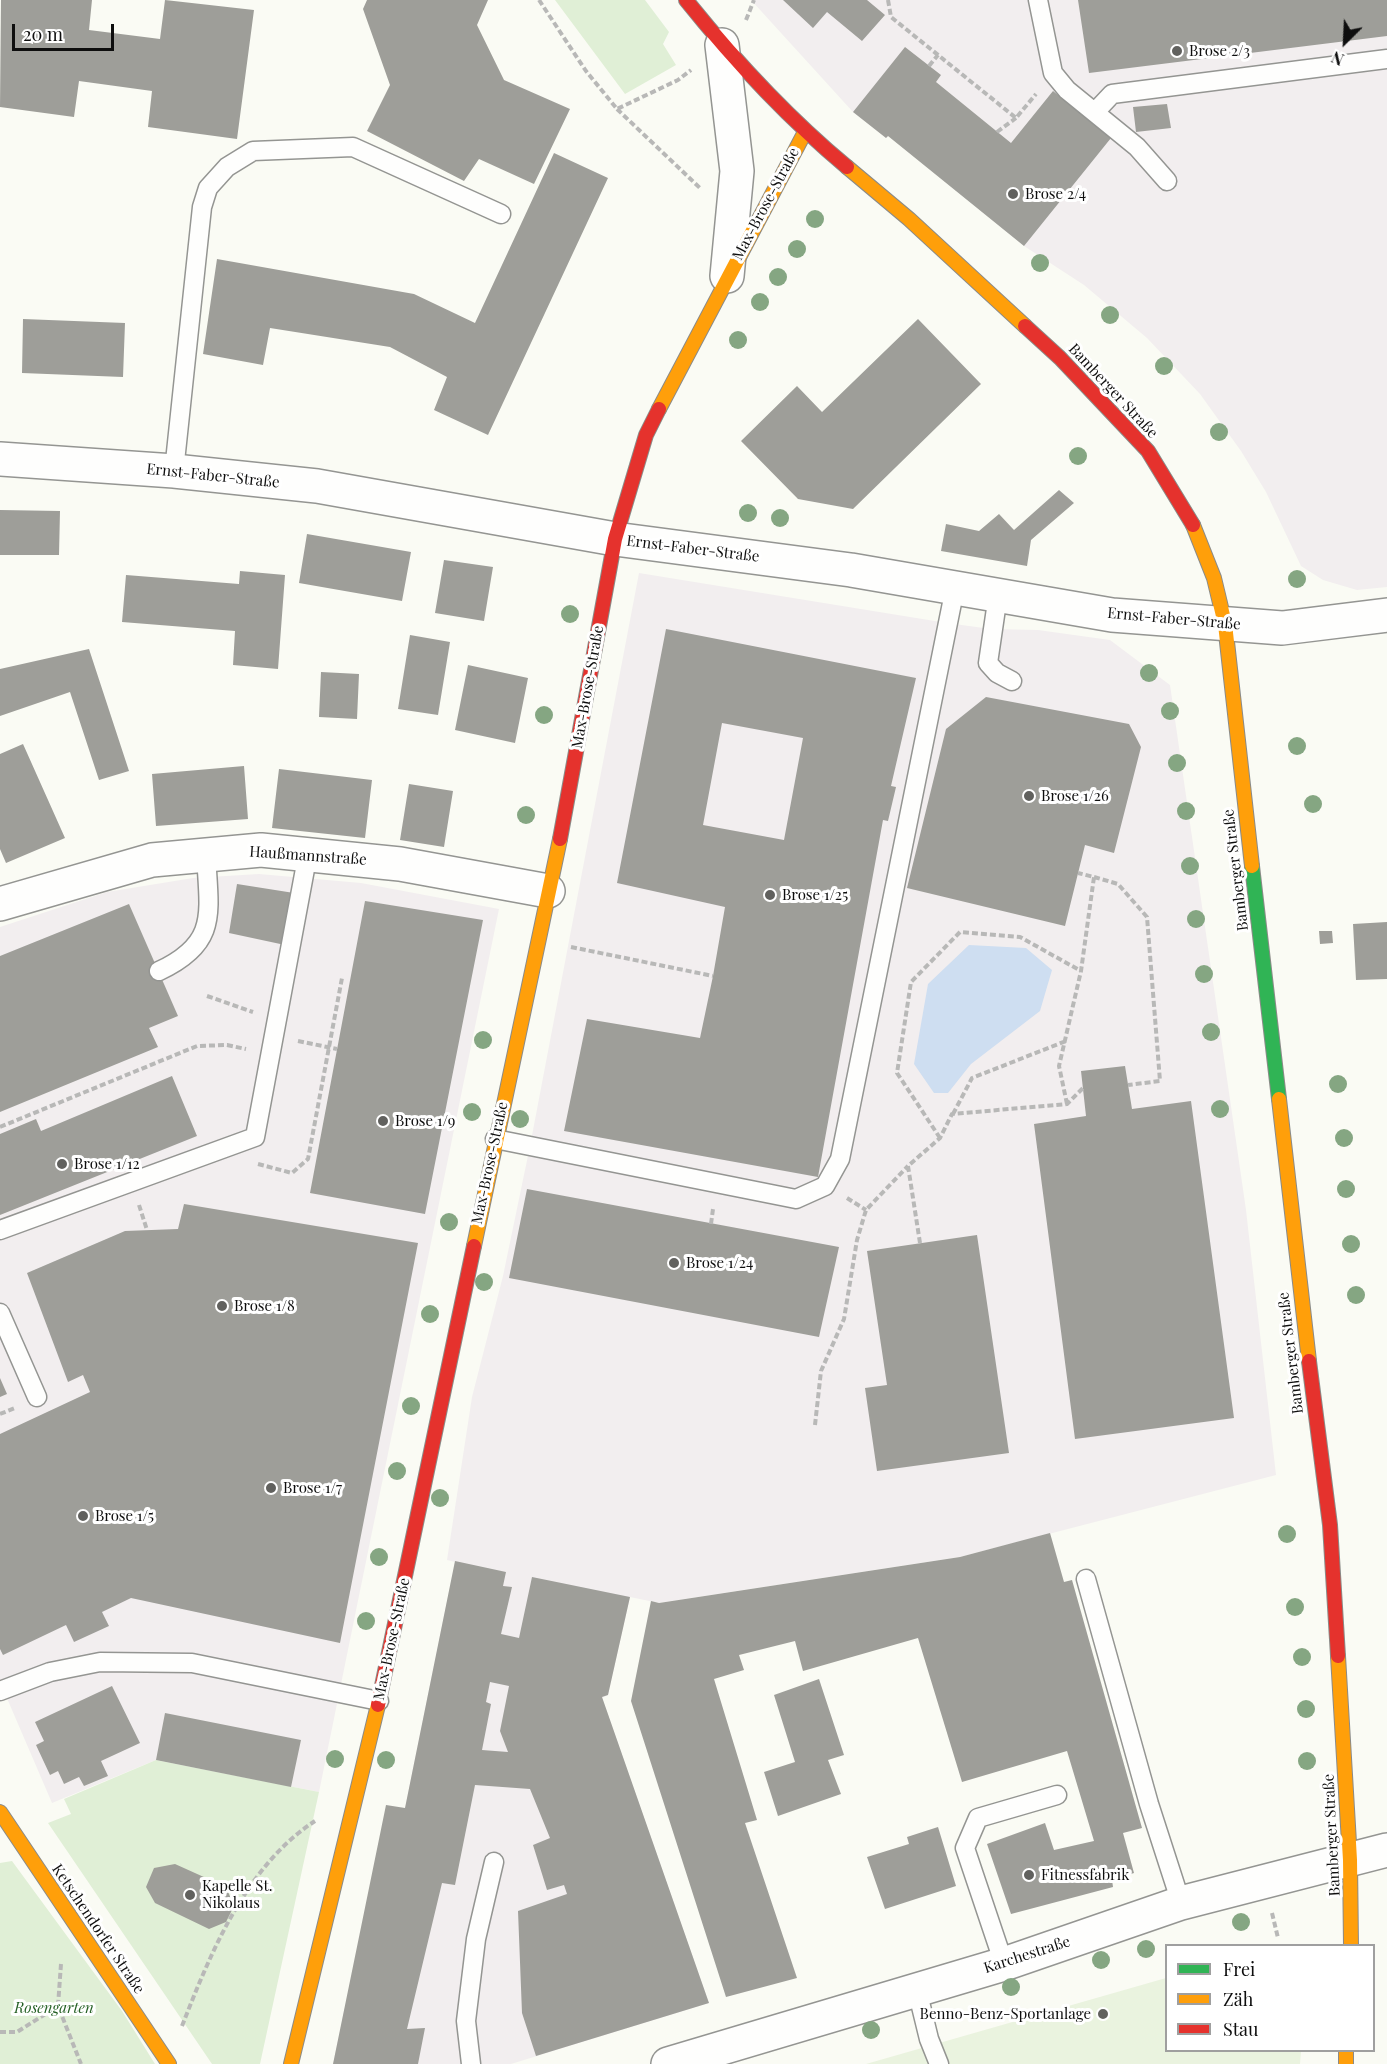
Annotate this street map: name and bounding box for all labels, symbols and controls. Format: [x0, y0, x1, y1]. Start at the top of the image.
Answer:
scale bar [15, 12, 117, 50]
north arrow [1315, 12, 1375, 72]
text: 20 m [23, 22, 63, 46]
place label: Brose 2/3 [1189, 42, 1250, 60]
marker: Brose 2/3 [1170, 44, 1184, 58]
text: N [1328, 47, 1347, 71]
street label: Max-Brose-Straße [729, 145, 803, 263]
place label: Brose 2/4 [1025, 185, 1086, 203]
marker: Brose 2/4 [1006, 187, 1020, 201]
street label: Bamberger Straße [1065, 340, 1161, 442]
street label: Ernst-Faber-Straße [146, 460, 280, 492]
street label: Ernst-Faber-Straße [626, 532, 760, 566]
street label: Ernst-Faber-Straße [1107, 604, 1241, 634]
street label: Max-Brose-Straße [568, 624, 608, 750]
place label: Brose 1/26 [1041, 787, 1109, 805]
marker: Brose 1/26 [1022, 789, 1036, 803]
street label: Bamberger Straße [1220, 808, 1252, 932]
street label: Haußmannstraße [249, 843, 367, 869]
place label: Brose 1/25 [782, 886, 848, 904]
marker: Brose 1/25 [763, 888, 777, 902]
street label: Max-Brose-Straße [468, 1100, 512, 1226]
place label: Brose 1/9 [395, 1112, 455, 1130]
marker: Brose 1/9 [376, 1114, 390, 1128]
place label: Brose 1/12 [74, 1155, 140, 1173]
marker: Brose 1/12 [55, 1157, 69, 1171]
place label: Brose 1/24 [686, 1254, 753, 1272]
marker: Brose 1/24 [667, 1256, 681, 1270]
street label: Bamberger Straße [1275, 1291, 1307, 1415]
place label: Brose 1/8 [234, 1297, 295, 1315]
marker: Brose 1/8 [215, 1299, 229, 1313]
place label: Brose 1/7 [283, 1479, 342, 1497]
marker: Brose 1/7 [264, 1481, 278, 1495]
place label: Brose 1/5 [95, 1507, 154, 1525]
marker: Brose 1/5 [76, 1509, 90, 1523]
street label: Max-Brose-Straße [370, 1576, 414, 1702]
street label: Bamberger Straße [1320, 1773, 1344, 1897]
street label: Ketschendorfer Straße [48, 1861, 148, 1997]
place label: Fitnessfabrik [1041, 1866, 1129, 1884]
marker: Fitnessfabrik [1022, 1868, 1036, 1882]
place label: Kapelle St. Nikolaus [202, 1877, 273, 1912]
marker: Kapelle St. Nikolaus [183, 1888, 197, 1902]
street label: Karchestraße [981, 1933, 1073, 1977]
legend [1165, 1944, 1375, 2052]
text: Frei [1223, 1957, 1255, 1981]
text: Zäh [1223, 1987, 1253, 2011]
park label: Rosengarten [14, 1999, 94, 2017]
place label: Benno-Benz-Sportanlage [920, 2005, 1091, 2023]
marker: Benno-Benz-Sportanlage [1096, 2007, 1110, 2021]
text: Stau [1223, 2017, 1259, 2041]

